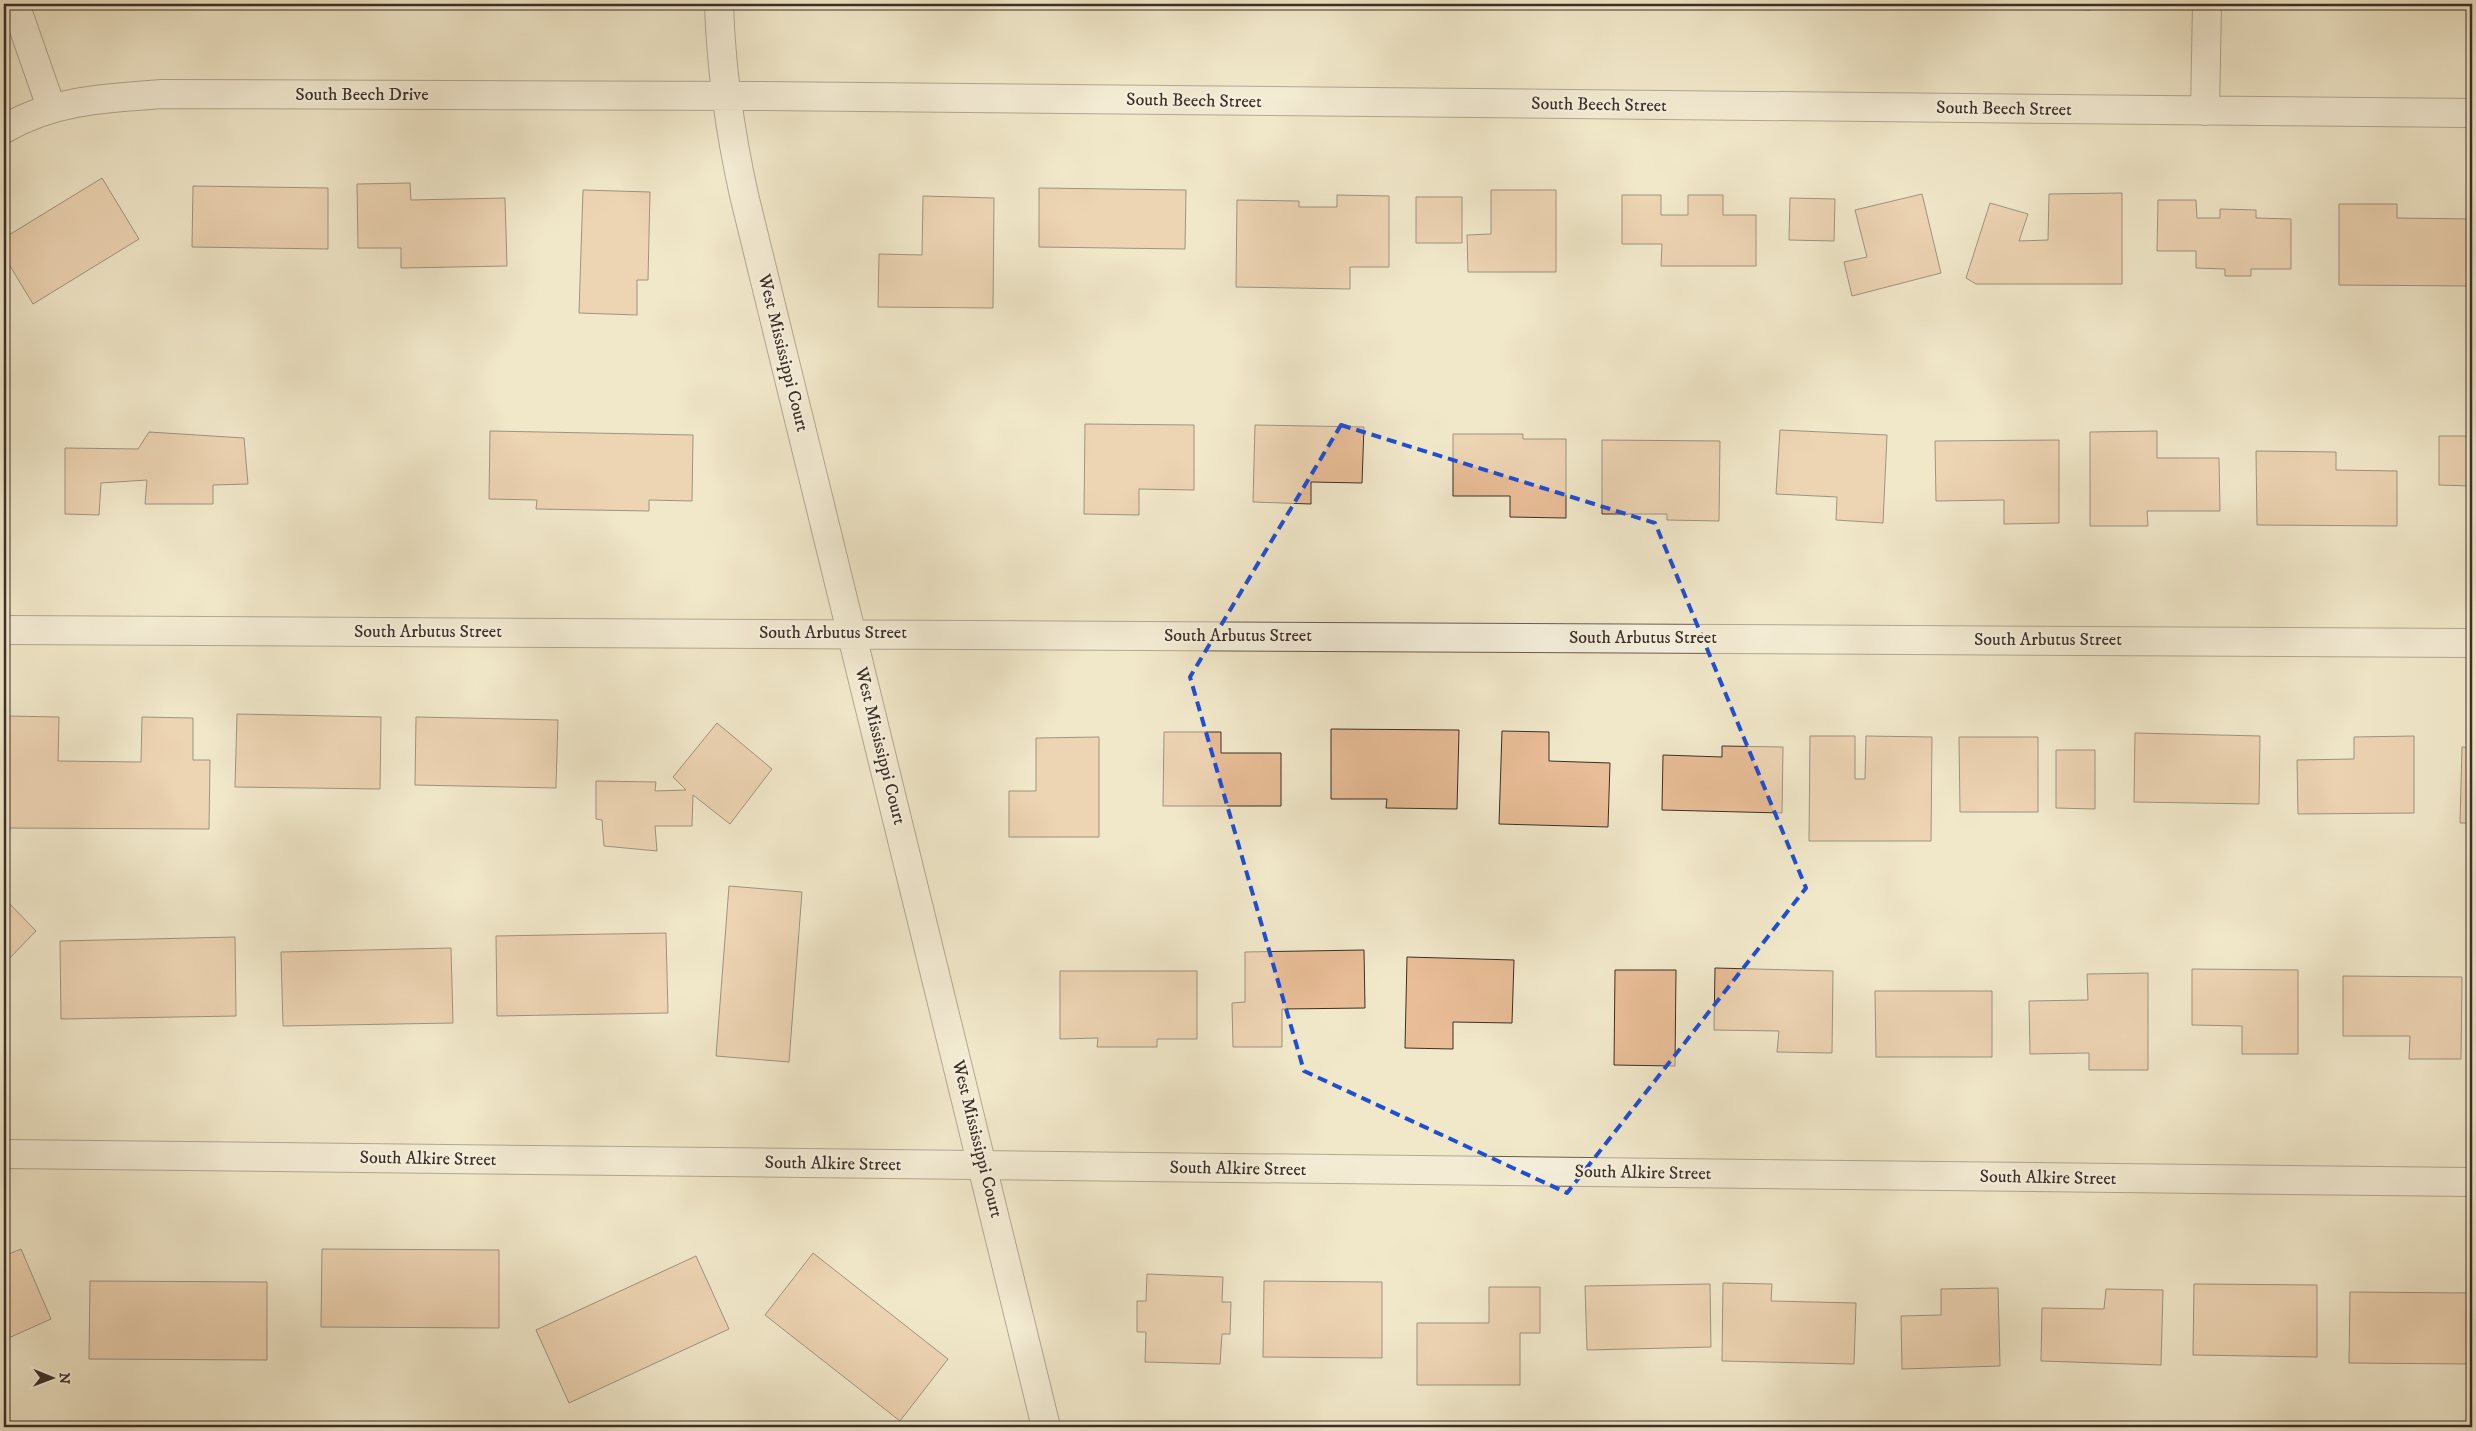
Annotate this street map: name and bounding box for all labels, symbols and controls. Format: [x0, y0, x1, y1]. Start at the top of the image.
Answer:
street label: South Beech Drive [295, 84, 429, 106]
street label: South Beech Street [1126, 89, 1262, 113]
street label: South Beech Street [1531, 93, 1667, 117]
street label: South Beech Street [1936, 97, 2072, 121]
street label: West Mississippi Court [753, 271, 813, 434]
street label: South Arbutus Street [354, 621, 502, 643]
street label: South Arbutus Street [759, 622, 907, 644]
street label: South Arbutus Street [1164, 625, 1312, 647]
street label: South Arbutus Street [1569, 627, 1717, 649]
street label: South Arbutus Street [1974, 629, 2122, 651]
street label: West Mississippi Court [850, 664, 910, 827]
street label: West Mississippi Court [947, 1057, 1007, 1220]
street label: South Alkire Street [359, 1147, 497, 1171]
street label: South Alkire Street [764, 1152, 902, 1176]
street label: South Alkire Street [1169, 1157, 1307, 1181]
street label: South Alkire Street [1574, 1161, 1712, 1185]
street label: South Alkire Street [1979, 1166, 2117, 1190]
north arrow [28, 1354, 78, 1404]
text: N [55, 1372, 73, 1385]

